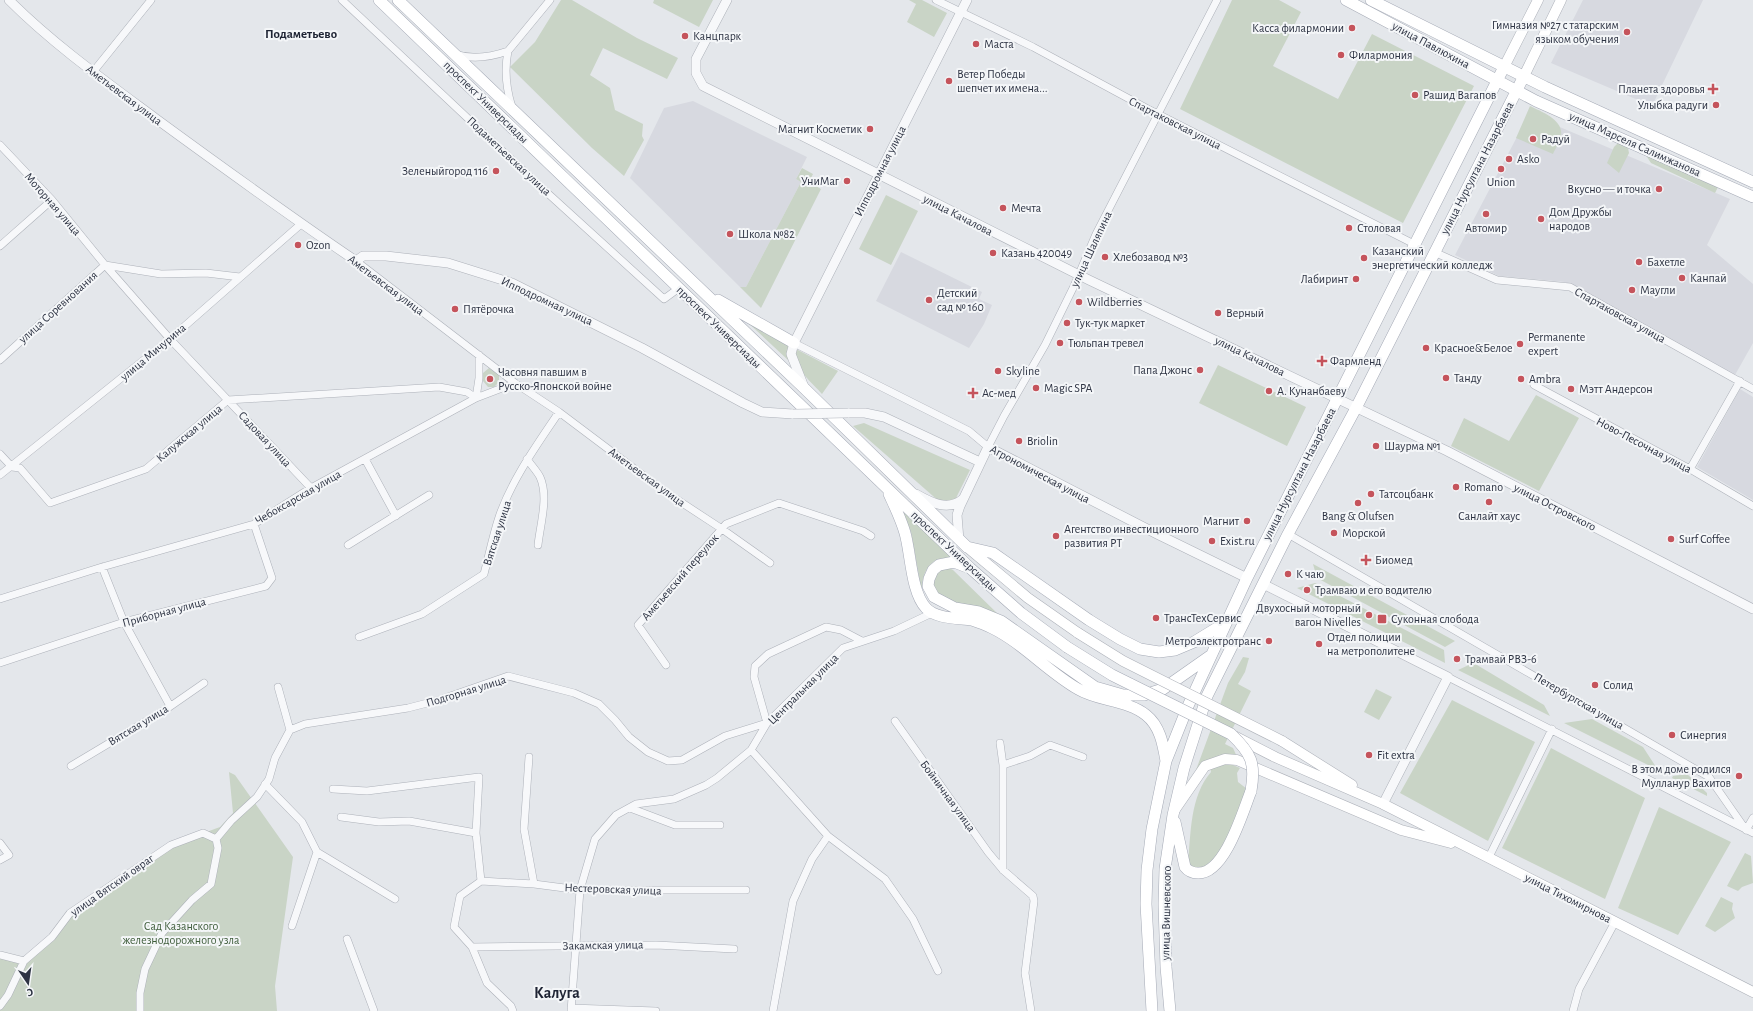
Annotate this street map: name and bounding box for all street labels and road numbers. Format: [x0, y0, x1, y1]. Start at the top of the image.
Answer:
street label: улица Павлюхина [1389, 19, 1472, 72]
street label: проспект Универсиады [441, 59, 531, 145]
street label: Аметьевская улица [83, 63, 165, 129]
street label: Спартаковская улица [1126, 94, 1224, 153]
street label: улица Нурсултана Назарбаева [1438, 99, 1517, 238]
street label: улица Марселя Салимжанова [1566, 109, 1703, 180]
street label: Подаметьевская улица [464, 114, 554, 199]
street label: Ипподромная улица [852, 123, 909, 219]
street label: Моторная улица [22, 170, 84, 239]
street label: улица Качалова [920, 192, 995, 239]
street label: улица Шаляпина [1068, 209, 1115, 290]
street label: Аметьевская улица [345, 253, 427, 319]
street label: улица Соревнования [16, 269, 100, 347]
street label: Ипподромная улица [499, 275, 595, 329]
street label: проспект Универсиады [674, 284, 764, 370]
street label: Спартаковская улица [1572, 285, 1668, 346]
street label: улица Мичурина [117, 321, 189, 384]
street label: улица Качалова [1212, 333, 1287, 379]
street label: Калужская улица [154, 402, 225, 465]
street label: улица Нурсултана Назарбаева [1260, 405, 1339, 544]
street label: Садовая улица [236, 409, 294, 470]
street label: Ново-Песочная улица [1594, 415, 1694, 476]
street label: Агрономическая улица [988, 443, 1092, 507]
street label: Аметьевская улица [606, 445, 688, 510]
street label: Чебоксарская улица [253, 467, 344, 527]
street label: улица Островского [1511, 481, 1598, 534]
street label: Вятская улица [481, 498, 514, 567]
street label: проспект Универсиады [909, 508, 999, 594]
street label: Аметьевский переулок [639, 531, 722, 623]
street label: Приборная улица [121, 595, 208, 630]
street label: Центральная улица [765, 651, 842, 727]
street label: Петербургская улица [1532, 670, 1626, 733]
street label: Подгорная улица [425, 673, 508, 710]
street label: Вятская улица [106, 702, 171, 748]
street label: Бойничная улица [917, 758, 978, 835]
street label: улица Вятский овраг [67, 851, 157, 920]
street label: улица Вишневского [1159, 865, 1174, 962]
street label: улица Тихомирнова [1521, 871, 1614, 926]
street label: Нестеровская улица [564, 881, 662, 898]
street label: Закамская улица [562, 938, 644, 953]

